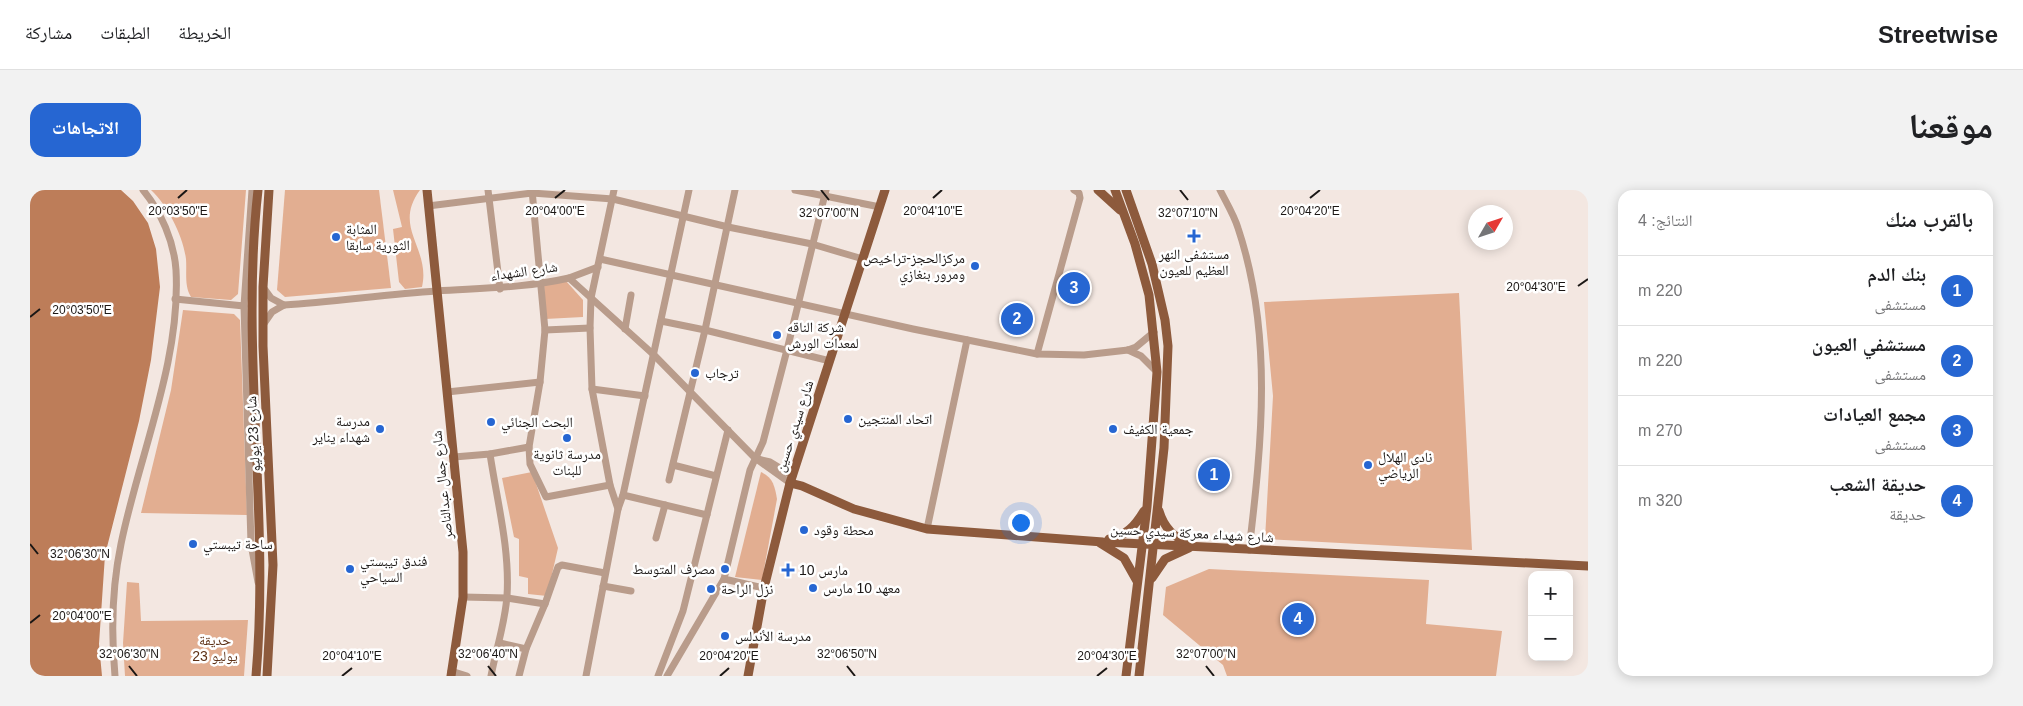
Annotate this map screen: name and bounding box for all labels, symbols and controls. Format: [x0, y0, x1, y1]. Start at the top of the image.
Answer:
text: Streetwise [1878, 21, 1998, 48]
text: مشاركة [25, 23, 72, 43]
text: الطبقات [100, 23, 150, 43]
text: الخريطة [178, 23, 231, 43]
button: الاتجاهات [30, 103, 141, 157]
text: موقعنا [1908, 106, 1993, 145]
text: 20°03'50"E [148, 204, 208, 218]
text: 20°04'00"E [525, 204, 585, 218]
text: 20°04'10"E [903, 204, 963, 218]
text: 20°04'20"E [1280, 204, 1340, 218]
north arrow [1468, 205, 1513, 250]
text: 32°07'00"N [799, 206, 859, 220]
text: 32°07'10"N [1158, 206, 1218, 220]
text: بالقرب منك [1885, 208, 1973, 231]
text: النتائج: 4 [1638, 212, 1693, 229]
place label: المثابة الثورية سابقا [346, 221, 410, 254]
marker: مستشفى النهر العظيم للعيون [1187, 229, 1201, 243]
marker: المثابة الثورية سابقا [330, 231, 342, 243]
place label: مستشفى النهر العظيم للعيون [1158, 246, 1229, 280]
place label: مركزالحجز-تراخيص ومرور بنغازي [863, 250, 965, 286]
street label: شارع الشهداء [489, 258, 559, 286]
marker: مركزالحجز-تراخيص ومرور بنغازي [969, 260, 981, 272]
text: بنك الدم [1868, 264, 1926, 285]
pin: 3 [1058, 269, 1090, 307]
text: 20°04'30"E [1506, 280, 1566, 294]
text: 220 m [1638, 282, 1682, 299]
text: 1 [1953, 282, 1961, 299]
text: مستشفى [1875, 296, 1926, 313]
pin: 2 [1001, 300, 1033, 338]
text: 20°03'50"E [52, 303, 112, 317]
place label: شركة الناقه لمعدات الورش [787, 319, 859, 352]
marker: شركة الناقه لمعدات الورش [771, 329, 783, 341]
text: مستشفي العيون [1812, 334, 1926, 355]
text: 220 m [1638, 352, 1682, 369]
text: 2 [1953, 352, 1961, 369]
place label: ترجاب [705, 365, 739, 382]
text: مستشفى [1875, 366, 1926, 383]
marker: ترجاب [689, 367, 701, 379]
street label: شارع سيدي حسين [772, 378, 820, 475]
street label: شارع 23 يوليو [243, 396, 265, 472]
text: مجمع العيادات [1823, 404, 1926, 425]
place label: اتحاد المنتجين [858, 411, 932, 428]
place label: مدرسة شهداء يناير [312, 413, 370, 446]
marker: اتحاد المنتجين [842, 413, 854, 425]
place label: البحث الجنائي [501, 414, 573, 434]
marker: البحث الجنائي [485, 416, 497, 428]
place label: جمعية الكفيف [1123, 421, 1193, 437]
text: 270 m [1638, 422, 1682, 439]
text: 3 [1953, 422, 1961, 439]
marker: مدرسة شهداء يناير [374, 423, 386, 435]
marker: جمعية الكفيف [1107, 423, 1119, 435]
street label: شارع جمال عبدالناصر [428, 430, 458, 541]
marker: مدرسة ثانوية للبنات [561, 432, 573, 444]
text: مستشفى [1875, 436, 1926, 453]
place label: مدرسة ثانوية للبنات [533, 446, 601, 478]
place label: نادي الهلال الرياضي [1378, 449, 1432, 485]
pin: 1 [1198, 456, 1230, 494]
marker: نادي الهلال الرياضي [1362, 459, 1374, 471]
text: حديقة الشعب [1829, 474, 1926, 495]
text: 320 m [1638, 492, 1682, 509]
text: 4 [1953, 492, 1961, 509]
text: حديقة [1889, 506, 1926, 523]
your location [1008, 510, 1034, 536]
street label: شارع شهداء معركة سيدي حسين [1110, 521, 1274, 549]
place label: محطة وقود [814, 522, 874, 539]
marker: محطة وقود [798, 524, 810, 536]
place label: ساحة تيبستي [203, 536, 273, 556]
marker: ساحة تيبستي [187, 538, 199, 550]
text: 32°06'30"N [50, 547, 110, 561]
place label: فندق تيبستي السياحي [360, 553, 428, 589]
place label: مصرف المتوسط [633, 561, 715, 578]
place label: 10 مارس [799, 562, 848, 579]
marker: فندق تيبستي السياحي [344, 563, 356, 575]
marker: مصرف المتوسط [719, 563, 731, 575]
marker: 10 مارس [781, 563, 795, 577]
map controls [1528, 571, 1573, 661]
button: + [1528, 571, 1573, 616]
place label: معهد 10 مارس [823, 580, 900, 597]
place label: نزل الراحة [721, 581, 773, 598]
marker: معهد 10 مارس [807, 582, 819, 594]
marker: نزل الراحة [705, 583, 717, 595]
pin: 4 [1282, 600, 1314, 638]
text: 20°04'00"E [52, 609, 112, 623]
button: − [1528, 616, 1573, 661]
place label: مدرسة الأندلس [735, 628, 811, 645]
marker: مدرسة الأندلس [719, 630, 731, 642]
park label: حديقة 23 يوليو [192, 632, 238, 665]
text: 32°06'30"N [99, 647, 159, 661]
text: 32°06'40"N [458, 647, 518, 661]
text: 32°06'50"N [817, 647, 877, 661]
text: 32°07'00"N [1176, 647, 1236, 661]
text: 20°04'10"E [322, 649, 382, 663]
text: 20°04'20"E [699, 649, 759, 663]
text: 20°04'30"E [1077, 649, 1137, 663]

